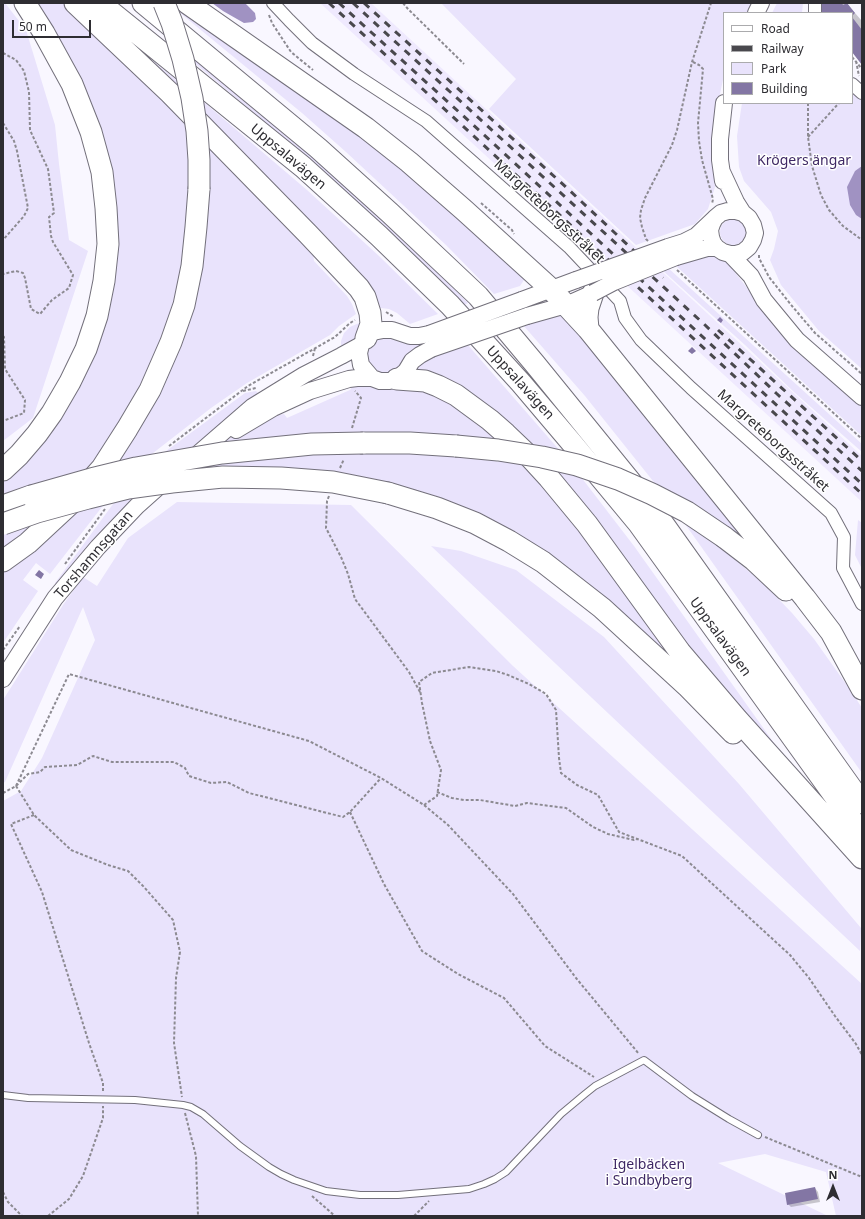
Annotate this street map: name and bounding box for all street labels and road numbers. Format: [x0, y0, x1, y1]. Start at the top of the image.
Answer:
street label: Uppsalavägen [247, 120, 329, 194]
street label: Margreteborgsstråket [490, 157, 608, 267]
street label: Uppsalavägen [482, 343, 558, 423]
street label: Margreteborgsstråket [714, 386, 832, 496]
street label: Torshamnsgatan [51, 508, 137, 602]
street label: Uppsalavägen [686, 594, 754, 680]

